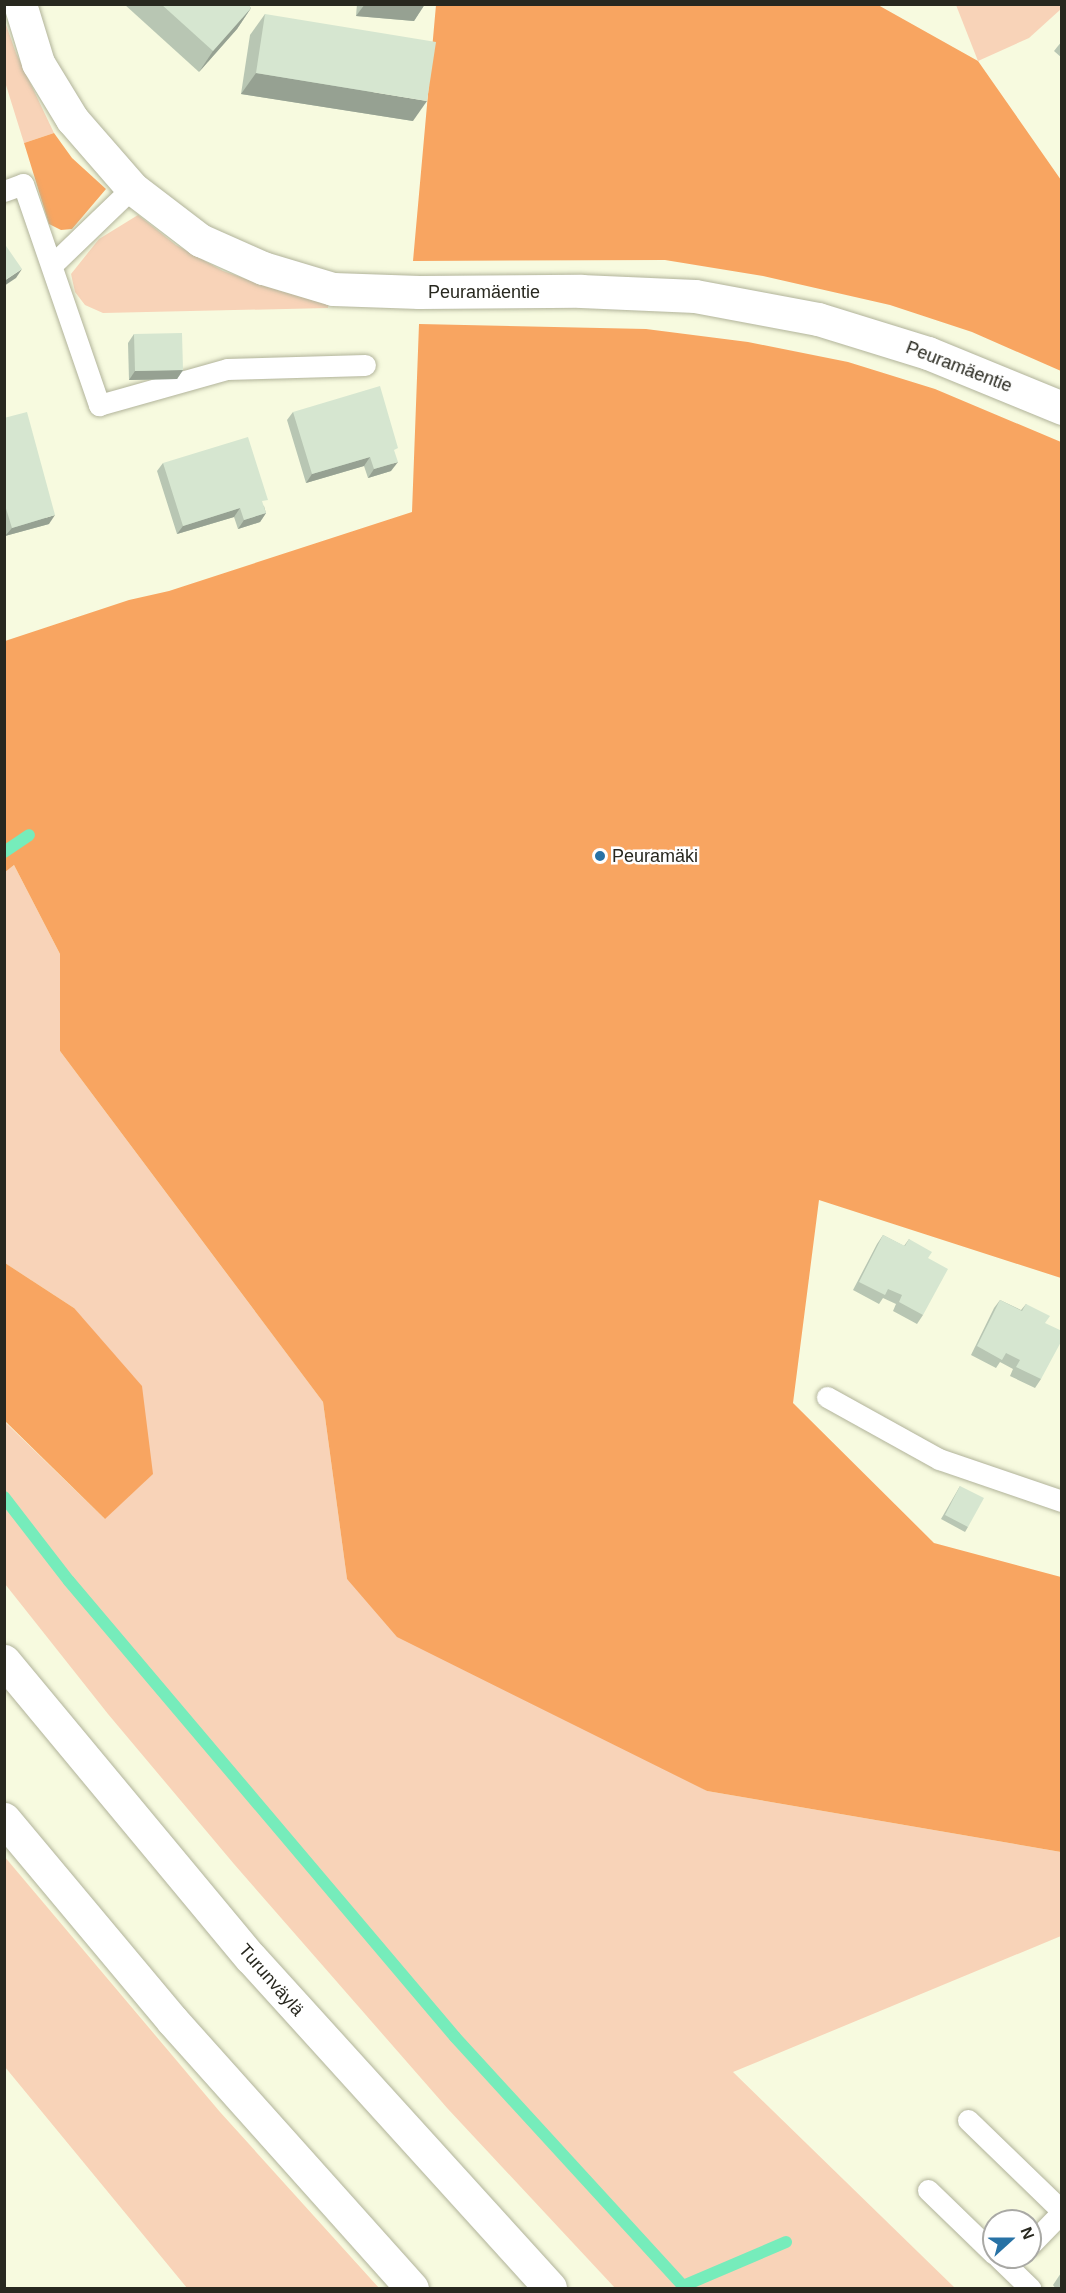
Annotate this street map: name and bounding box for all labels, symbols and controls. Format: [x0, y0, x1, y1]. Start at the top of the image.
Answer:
street label: Peuramäentie [428, 281, 540, 303]
street label: Peuramäentie [903, 337, 1015, 397]
place label: Peuramäki [612, 845, 698, 867]
marker: Peuramäki [593, 849, 607, 863]
street label: Turunväylä [234, 1940, 308, 2020]
north arrow [982, 2209, 1042, 2269]
text: N [1017, 2225, 1037, 2242]

